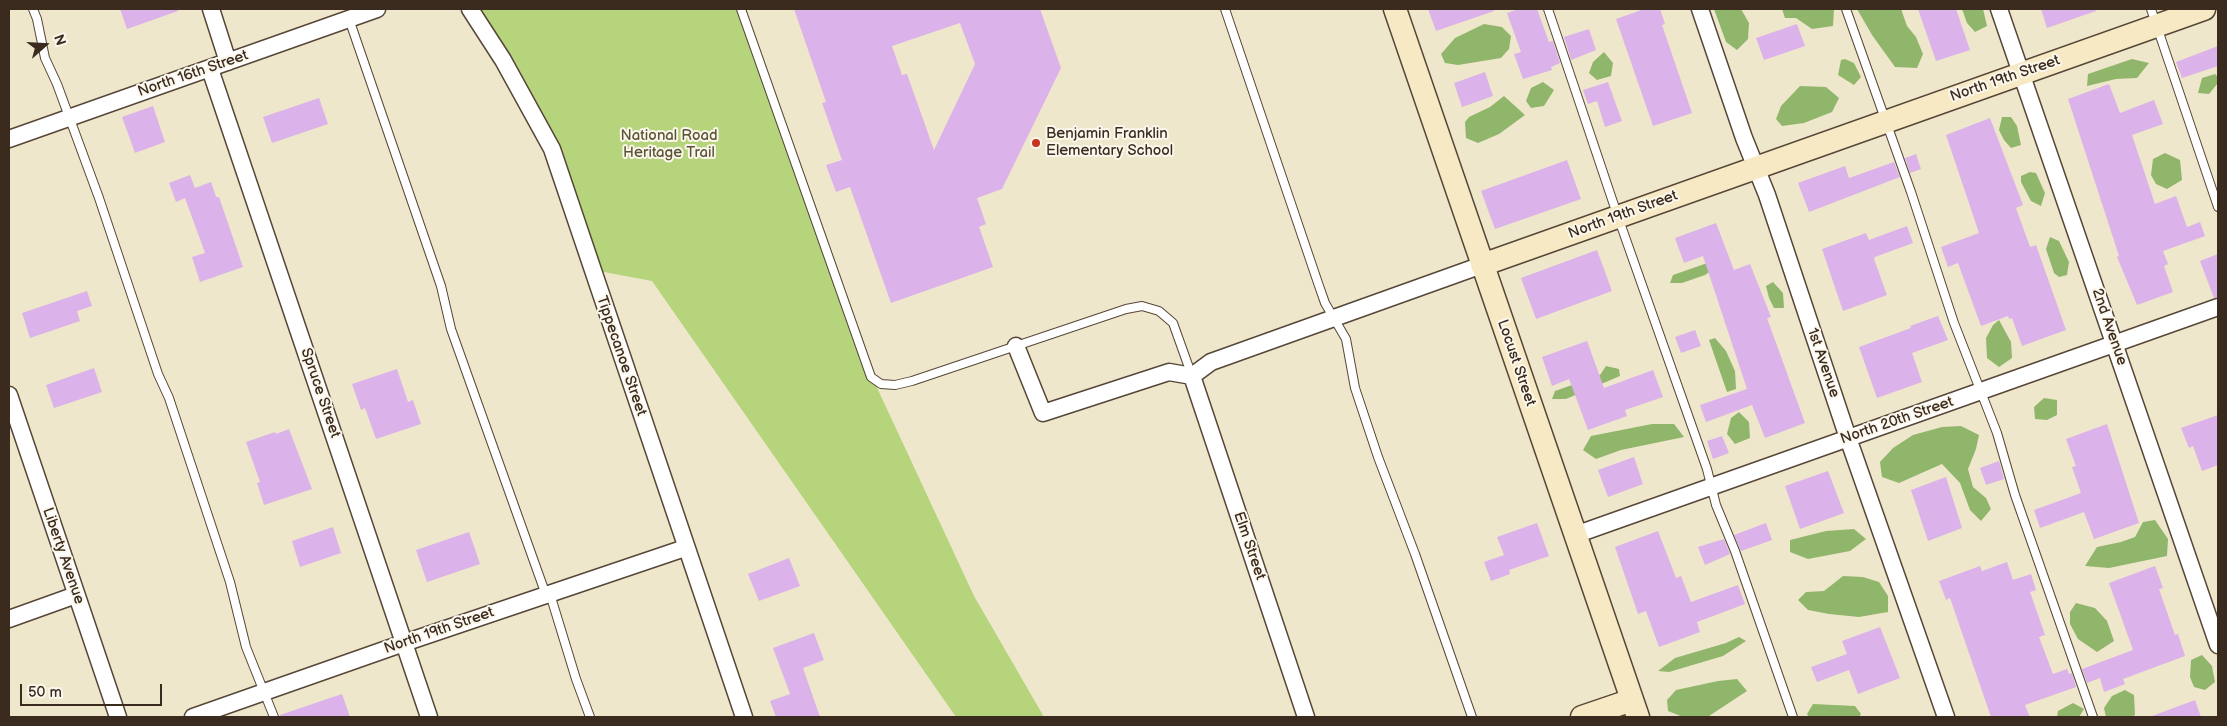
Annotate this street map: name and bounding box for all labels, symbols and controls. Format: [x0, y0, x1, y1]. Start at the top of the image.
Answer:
north arrow [20, 20, 70, 70]
text: N [50, 32, 69, 48]
street label: North 16th Street [135, 47, 251, 101]
street label: North 19th Street [1948, 52, 2062, 106]
place label: Benjamin Franklin Elementary School [1046, 125, 1173, 160]
park label: National Road Heritage Trail [620, 127, 718, 162]
marker: Benjamin Franklin Elementary School [1030, 137, 1042, 149]
street label: North 19th Street [1566, 187, 1680, 243]
street label: 2nd Avenue [2087, 286, 2131, 368]
street label: Tippecanoe Street [592, 294, 650, 418]
street label: Locust Street [1493, 317, 1539, 409]
street label: 1st Avenue [1803, 326, 1843, 400]
street label: Spruce Street [296, 346, 344, 440]
street label: North 20th Street [1838, 393, 1956, 449]
street label: Liberty Avenue [38, 505, 88, 607]
street label: Elm Street [1229, 510, 1269, 582]
street label: North 19th Street [382, 604, 496, 658]
scale bar [22, 674, 165, 706]
text: 50 m [28, 683, 62, 702]

